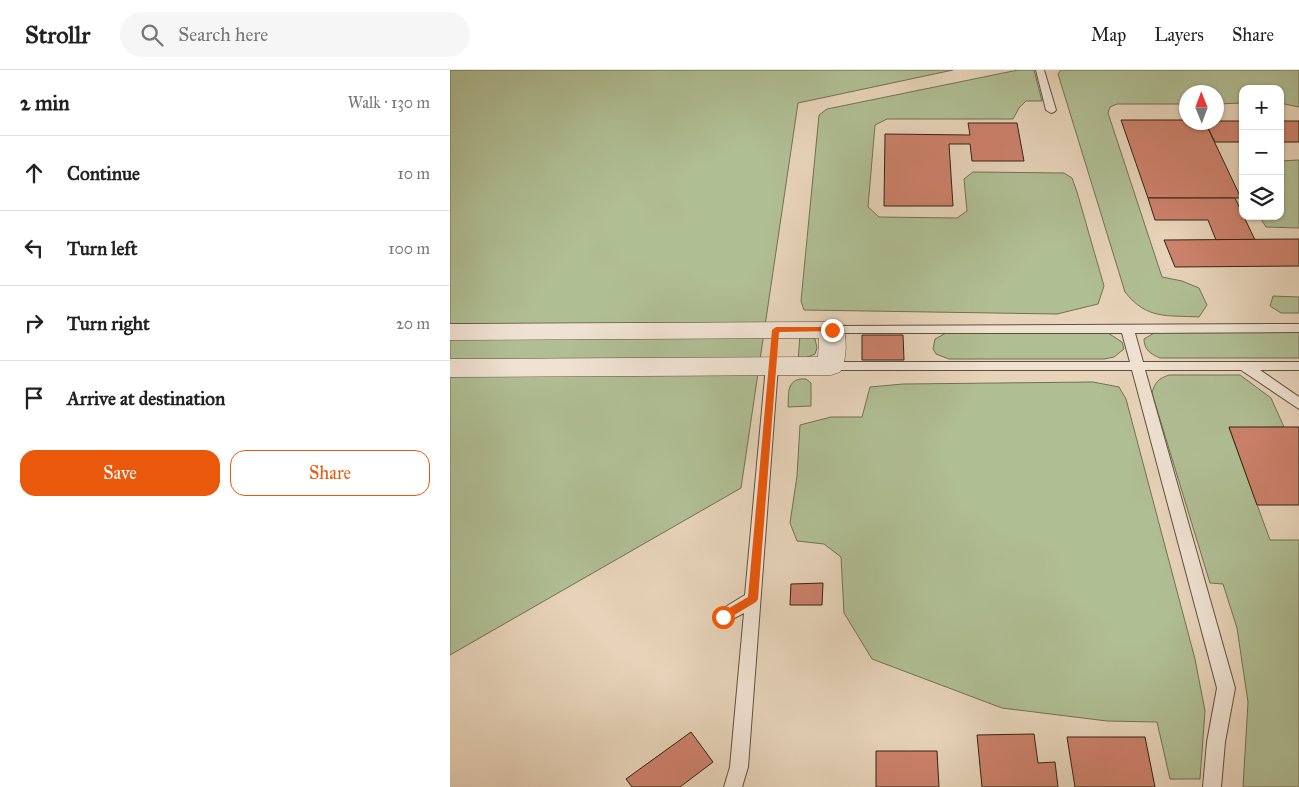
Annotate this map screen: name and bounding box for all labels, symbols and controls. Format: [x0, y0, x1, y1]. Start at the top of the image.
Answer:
search box [120, 12, 470, 57]
text: Strollr [25, 20, 90, 50]
icon: search [138, 21, 166, 49]
text: Search here [178, 23, 268, 46]
text: Map [1091, 24, 1126, 46]
text: Layers [1154, 24, 1204, 46]
text: Share [1232, 24, 1274, 46]
north arrow [1179, 85, 1224, 130]
map controls [1239, 85, 1284, 220]
button: + [1239, 85, 1284, 130]
text: 2 min [20, 90, 70, 116]
text: Walk · 130 m [348, 93, 430, 112]
button: − [1239, 130, 1284, 175]
icon: ahead [20, 159, 48, 187]
text: Continue [67, 162, 140, 185]
text: 10 m [398, 164, 430, 183]
button: layers [1239, 175, 1284, 220]
icon: left [20, 234, 48, 262]
text: Turn left [67, 237, 137, 260]
text: 100 m [388, 239, 430, 258]
icon: right [20, 309, 48, 337]
text: Turn right [67, 312, 150, 335]
text: 20 m [396, 314, 430, 333]
route end [821, 319, 844, 342]
icon: arrive [20, 384, 48, 412]
text: Arrive at destination [67, 387, 225, 410]
button: Save [20, 450, 220, 496]
button: Share [230, 450, 430, 496]
route start [712, 606, 735, 629]

